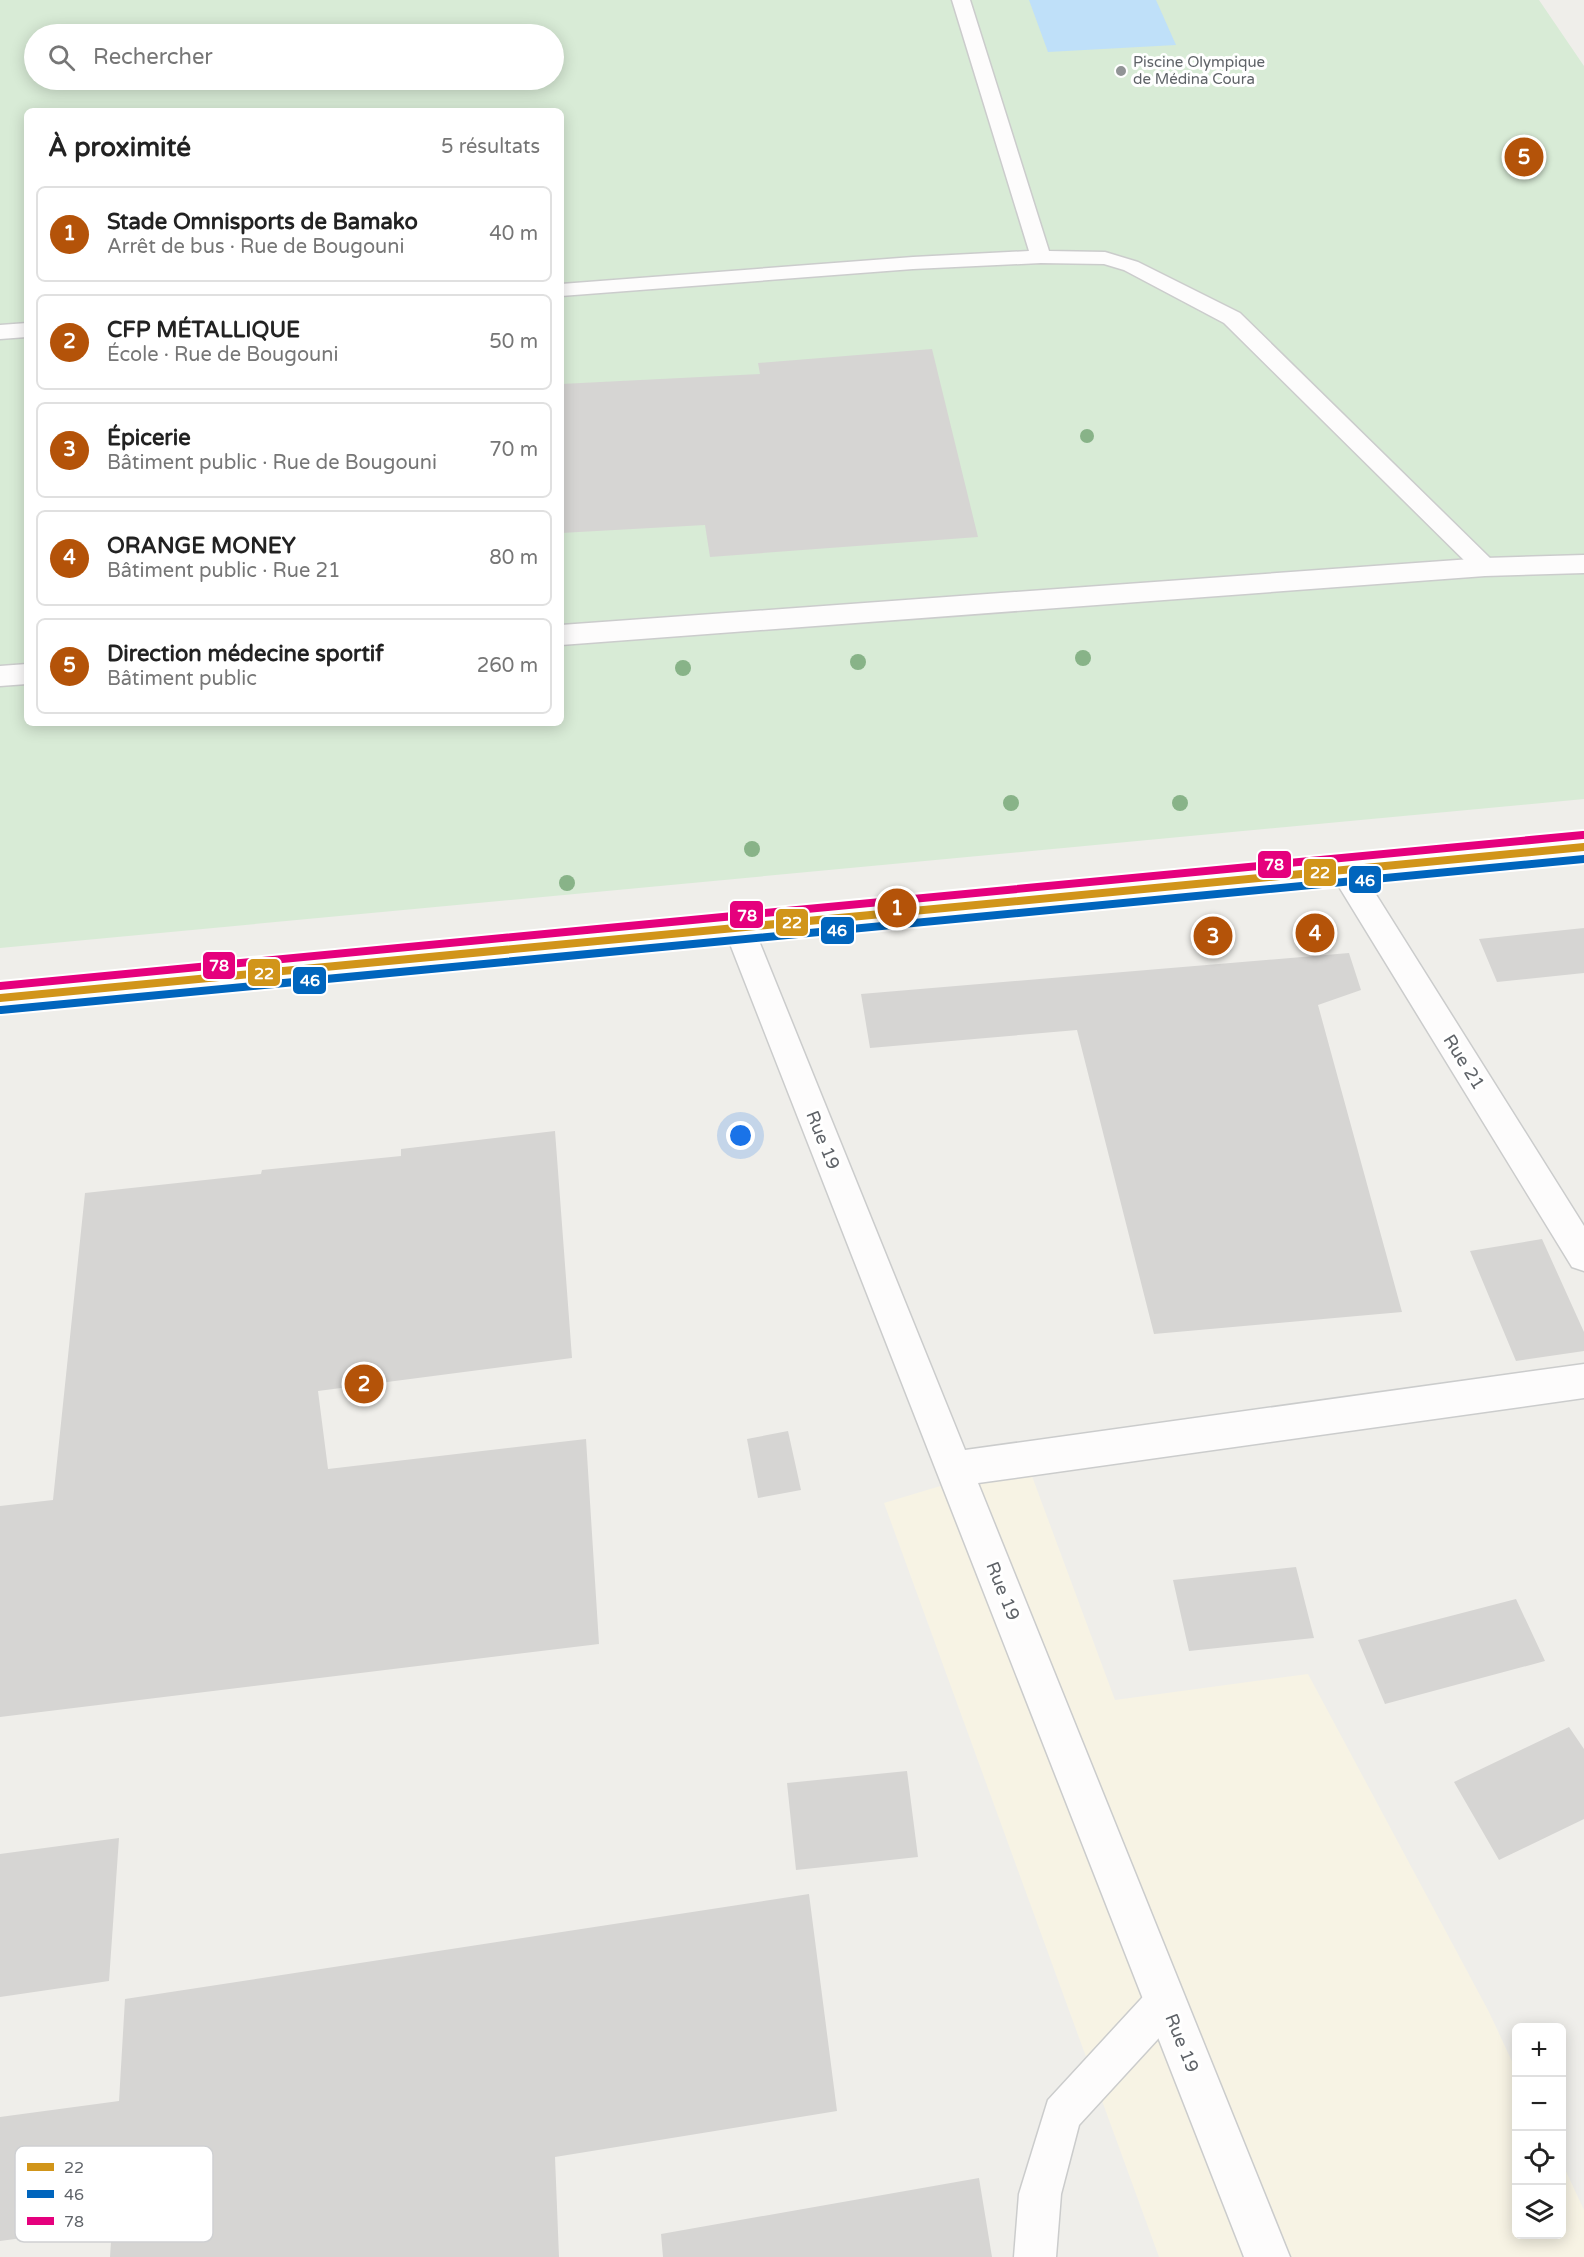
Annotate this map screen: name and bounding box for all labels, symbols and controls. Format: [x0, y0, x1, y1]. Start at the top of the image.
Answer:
search box [24, 24, 564, 90]
icon: search [45, 41, 78, 74]
text: Rechercher [93, 44, 213, 70]
place label: Piscine Olympique de Médina Coura [1133, 53, 1265, 88]
marker: Piscine Olympique de Médina Coura [1114, 64, 1128, 78]
text: À proximité [48, 132, 191, 163]
pin: 5 [1504, 134, 1544, 180]
text: 5 résultats [441, 135, 540, 159]
text: Stade Omnisports de Bamako [107, 209, 418, 235]
text: 1 [63, 222, 76, 246]
text: 40 m [489, 222, 538, 246]
text: Arrêt de bus · Rue de Bougouni [107, 235, 404, 259]
text: CFP MÉTALLIQUE [107, 317, 300, 343]
text: 2 [63, 330, 76, 354]
text: 50 m [489, 330, 538, 354]
text: École · Rue de Bougouni [107, 343, 338, 367]
text: Épicerie [107, 425, 191, 451]
text: 3 [63, 438, 76, 462]
text: 70 m [489, 438, 538, 462]
text: Bâtiment public · Rue de Bougouni [107, 451, 437, 475]
text: ORANGE MONEY [107, 533, 296, 559]
text: 4 [63, 546, 76, 570]
text: 80 m [489, 546, 538, 570]
text: Bâtiment public · Rue 21 [107, 559, 341, 583]
text: Direction médecine sportif [107, 641, 384, 667]
text: 5 [63, 654, 76, 678]
text: 260 m [477, 654, 538, 678]
text: Bâtiment public [107, 667, 257, 691]
line badge: 78 [1257, 850, 1292, 879]
text: 78 [1264, 855, 1284, 875]
line badge: 22 [1303, 858, 1337, 887]
text: 22 [1310, 863, 1330, 883]
line badge: 46 [1348, 865, 1382, 894]
text: 46 [1355, 871, 1375, 891]
pin: 1 [878, 886, 916, 930]
line badge: 78 [729, 900, 764, 929]
text: 78 [737, 906, 757, 926]
line badge: 22 [775, 908, 809, 937]
pin: 4 [1296, 910, 1334, 956]
text: 22 [782, 913, 802, 933]
pin: 3 [1194, 914, 1232, 958]
line badge: 46 [820, 916, 855, 945]
text: 46 [827, 921, 847, 941]
line badge: 78 [202, 951, 236, 980]
text: 78 [209, 956, 229, 976]
line badge: 22 [247, 958, 281, 987]
text: 22 [254, 964, 274, 984]
line badge: 46 [292, 966, 327, 995]
text: 46 [300, 971, 320, 991]
street label: Rue 21 [1438, 1030, 1490, 1094]
street label: Rue 19 [801, 1107, 845, 1173]
your location [726, 1121, 755, 1150]
pin: 2 [344, 1362, 384, 1406]
street label: Rue 19 [981, 1558, 1025, 1624]
street label: Rue 19 [1160, 2010, 1204, 2076]
map controls [1512, 2023, 1566, 2239]
button: + [1512, 2023, 1566, 2077]
button: − [1512, 2077, 1566, 2131]
button: locate [1512, 2131, 1566, 2185]
legend [15, 2146, 213, 2242]
text: 22 [64, 2158, 84, 2178]
text: 46 [64, 2185, 84, 2205]
button: layers [1512, 2185, 1566, 2239]
text: 78 [64, 2212, 84, 2232]

